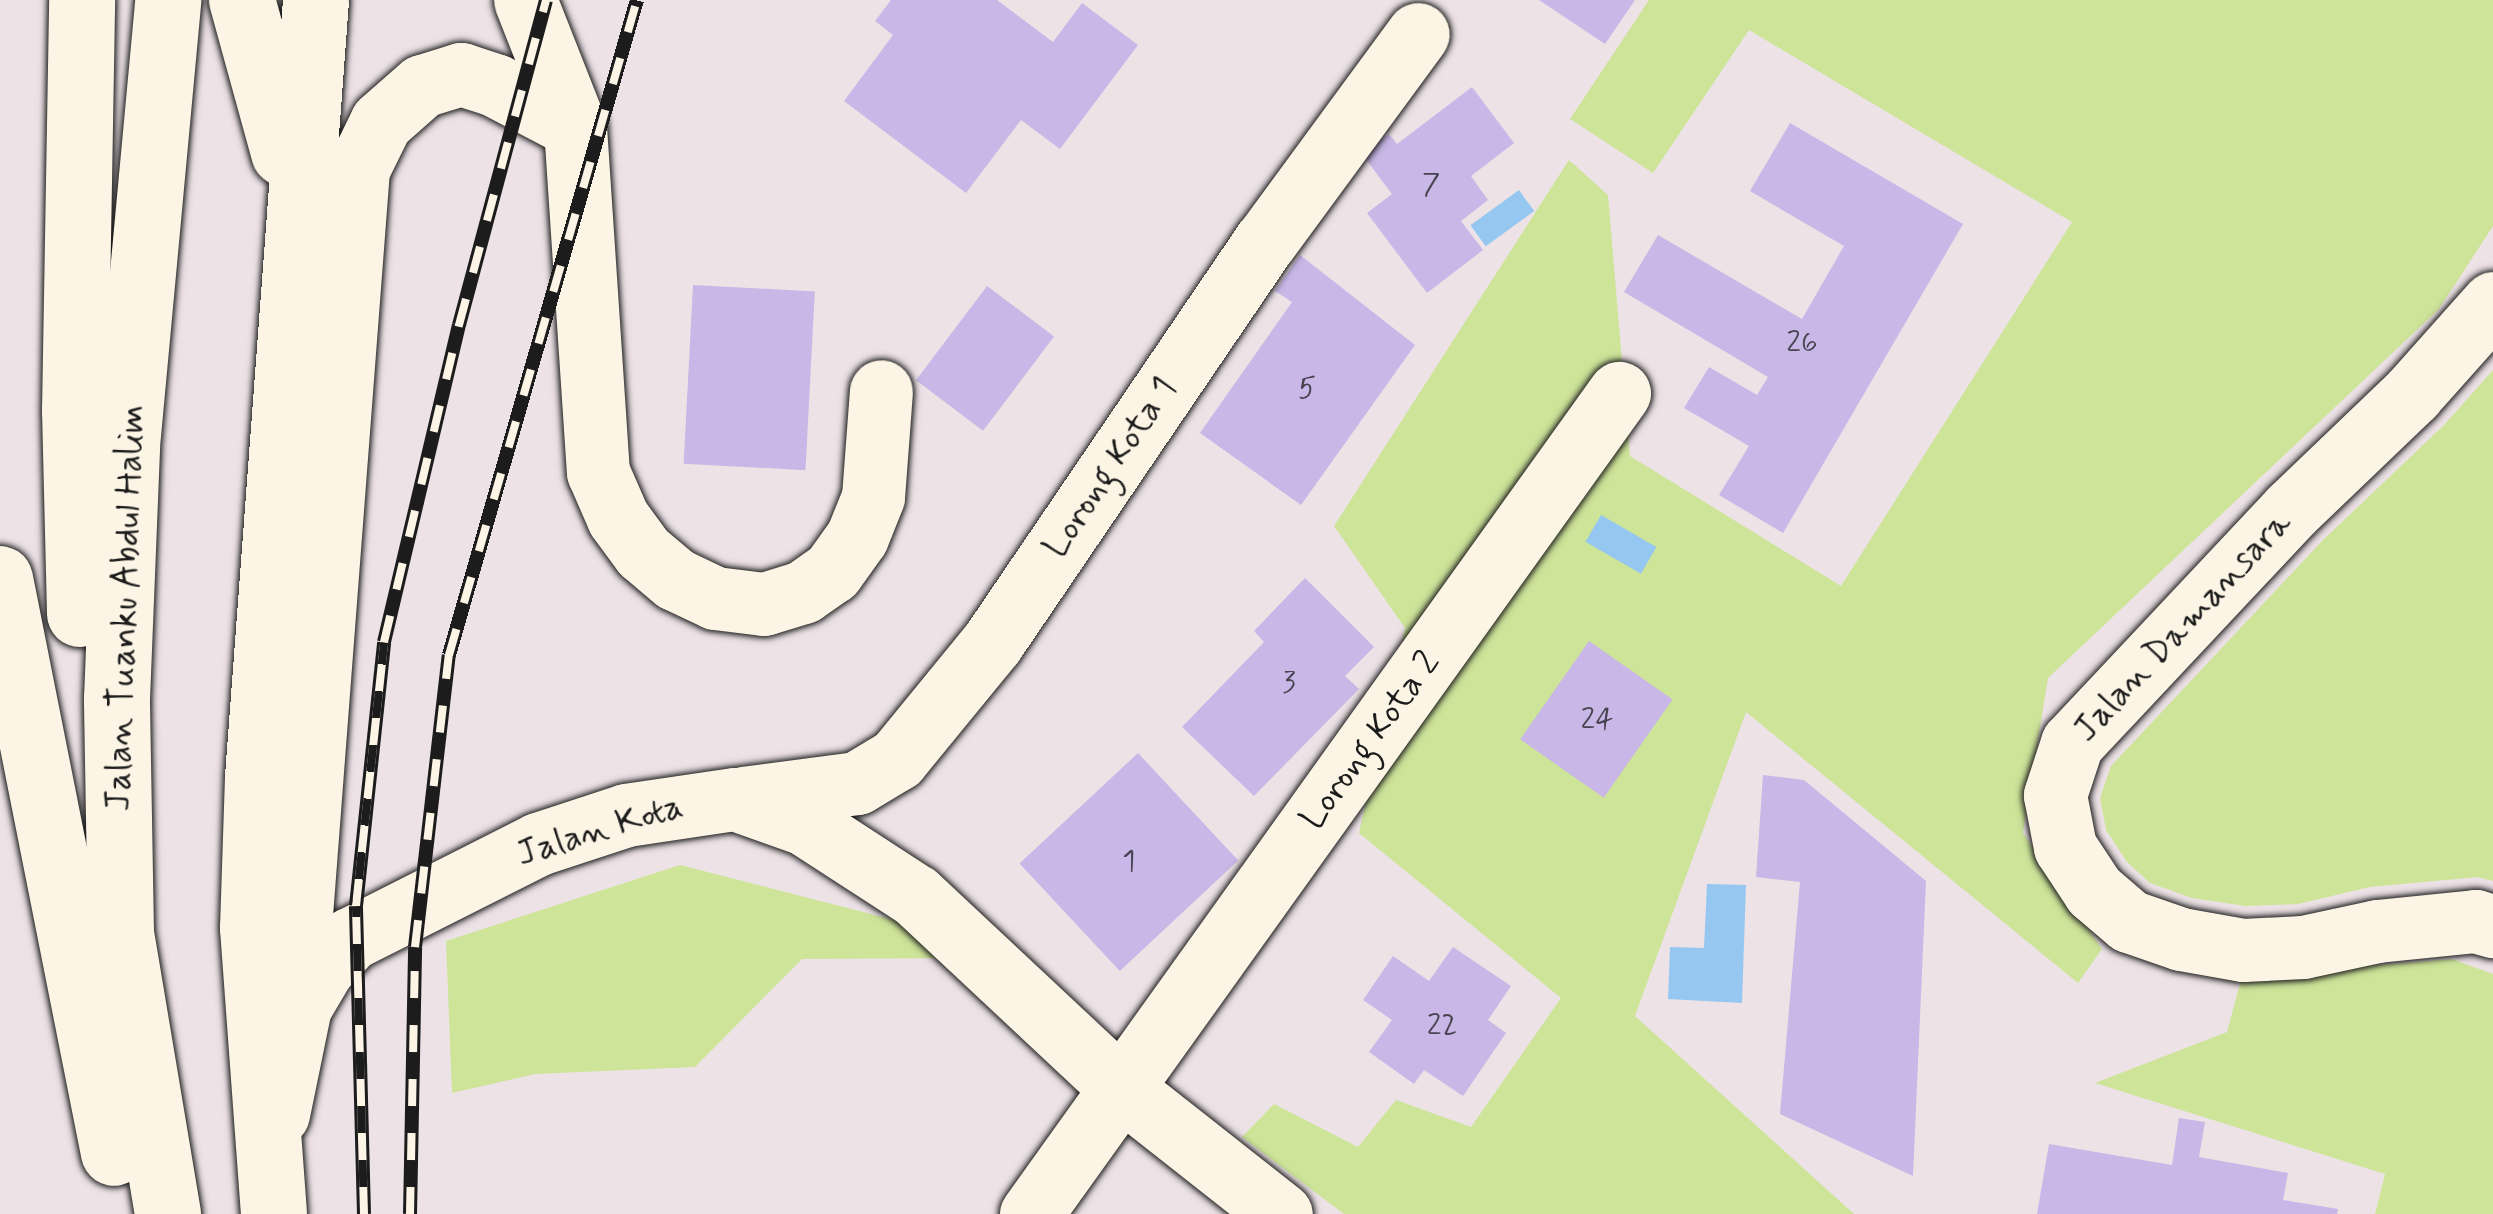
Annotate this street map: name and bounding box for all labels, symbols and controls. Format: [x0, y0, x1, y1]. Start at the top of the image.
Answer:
house number: 7 [1422, 167, 1440, 203]
house number: 26 [1786, 325, 1818, 361]
street label: Lorong Kota 1 [1036, 371, 1186, 565]
house number: 5 [1298, 371, 1316, 407]
street label: Jalan Tuanku Abdul Halim [97, 407, 155, 809]
street label: Jalan Damansara [2066, 503, 2300, 751]
street label: Lorong Kota 2 [1293, 645, 1449, 837]
house number: 3 [1282, 665, 1296, 701]
house number: 24 [1581, 702, 1613, 738]
street label: Jalan Kota [511, 785, 689, 877]
house number: 1 [1122, 844, 1136, 880]
house number: 22 [1427, 1008, 1457, 1044]

